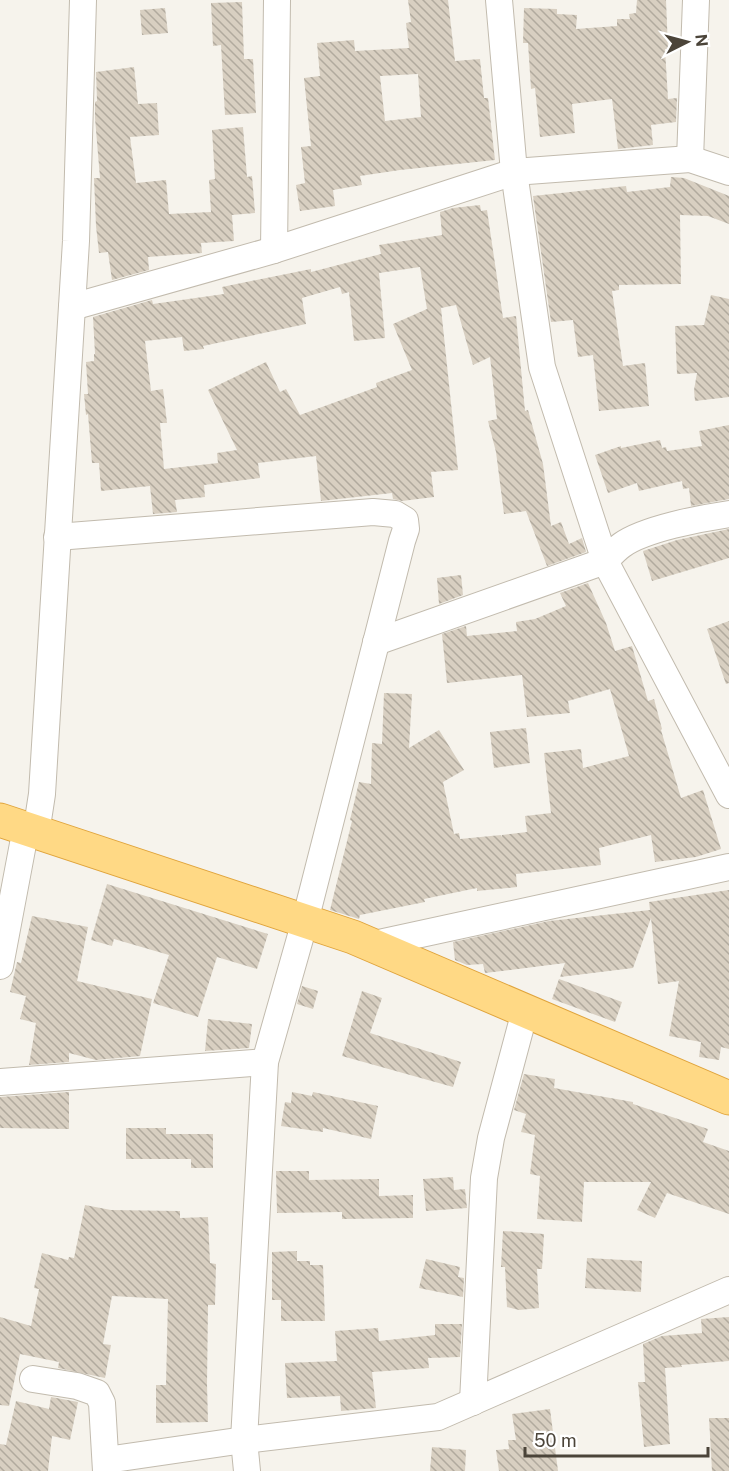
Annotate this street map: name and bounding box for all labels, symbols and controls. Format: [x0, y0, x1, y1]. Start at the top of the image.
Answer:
north arrow [657, 12, 717, 72]
text: N [691, 33, 712, 48]
scale bar [525, 1420, 708, 1458]
text: 50 m [534, 1430, 577, 1451]

